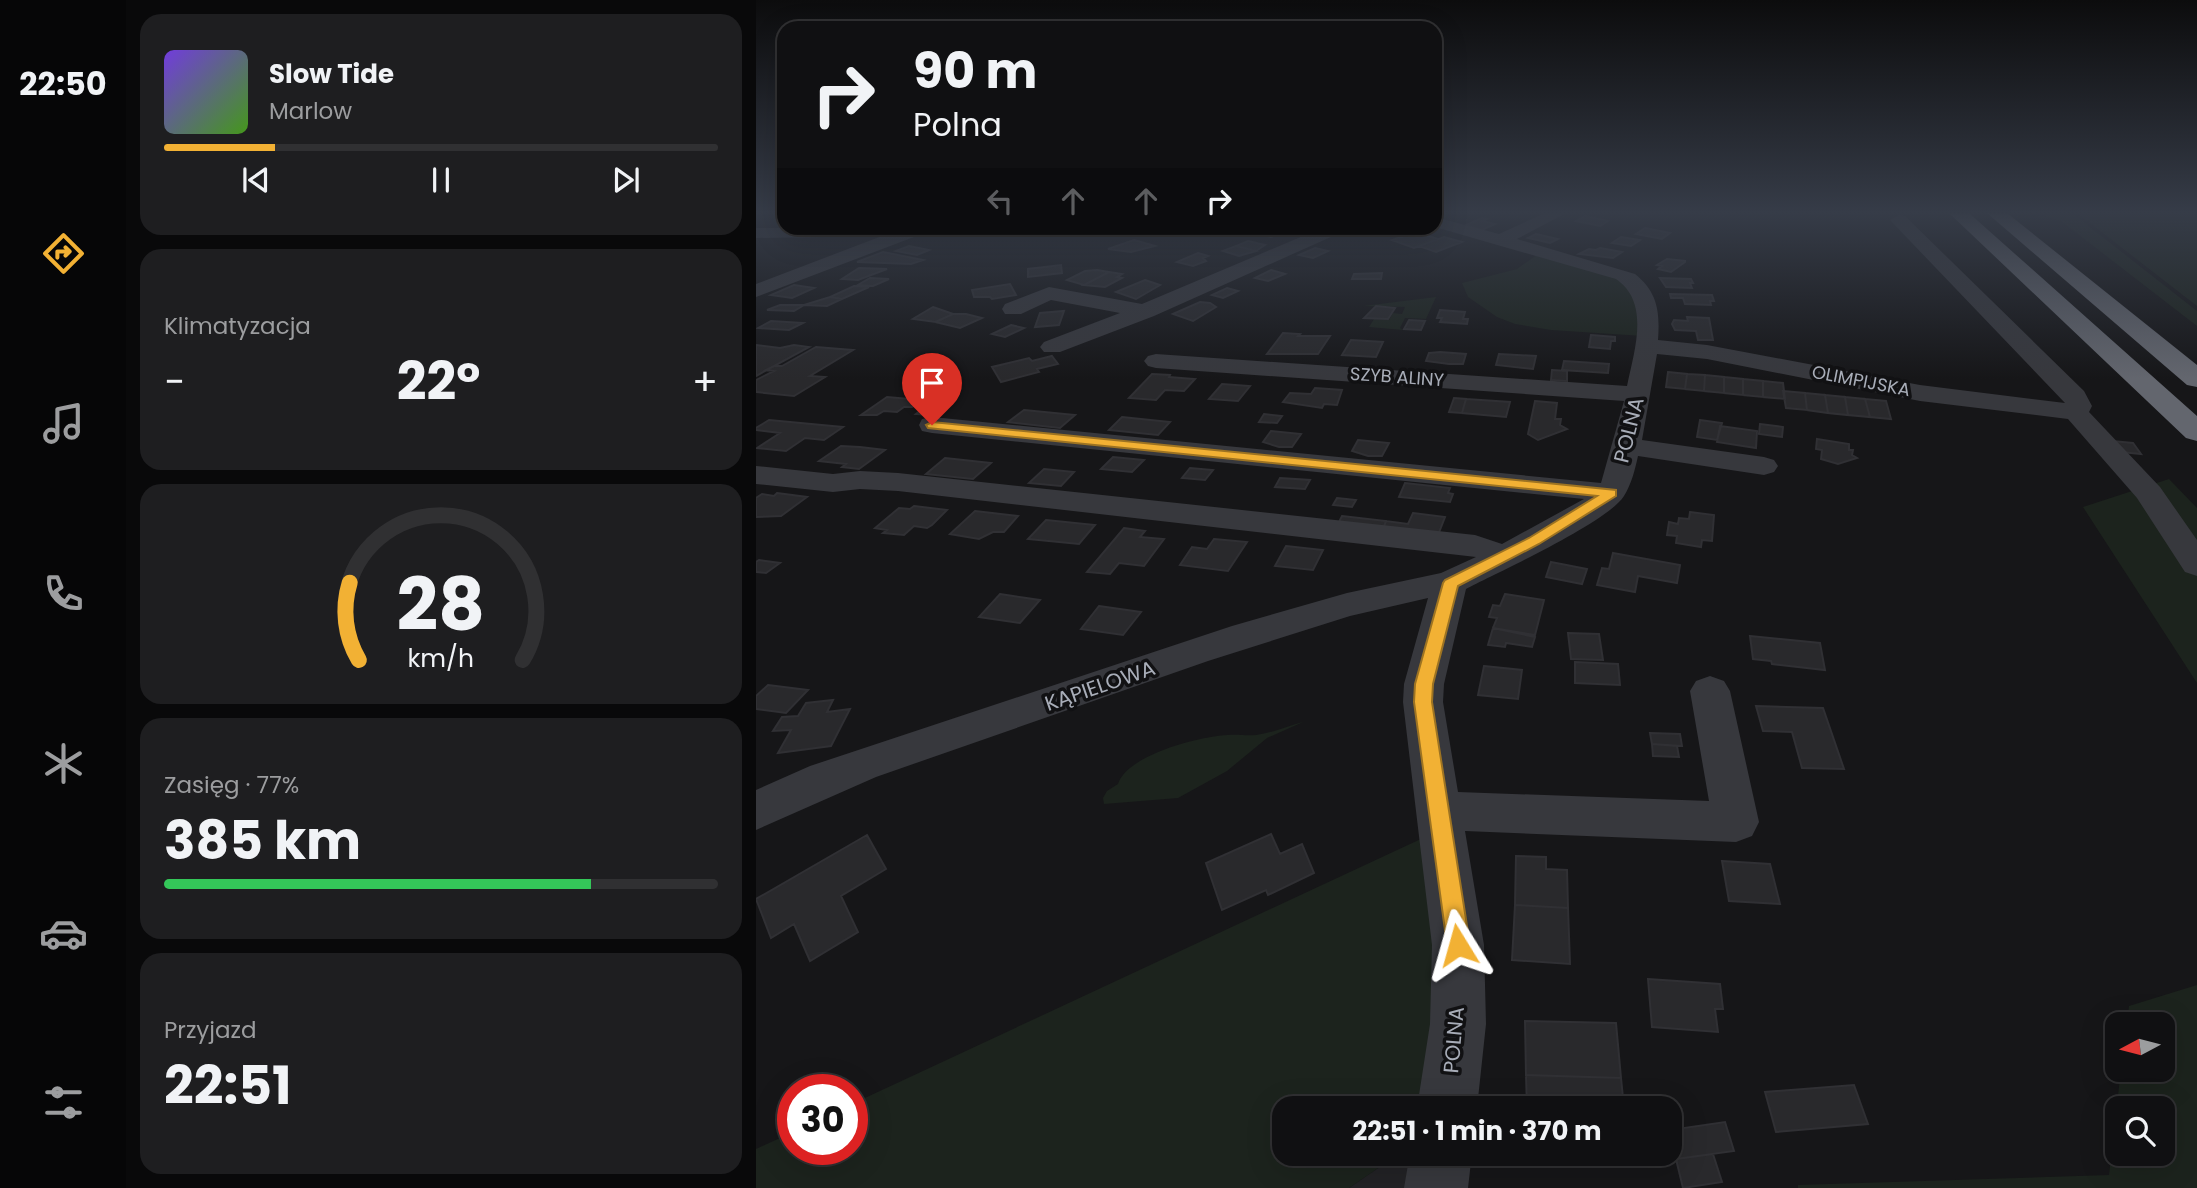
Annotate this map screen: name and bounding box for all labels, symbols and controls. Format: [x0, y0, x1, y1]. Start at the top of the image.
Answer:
text: 90 m [913, 37, 1037, 105]
icon: right [798, 49, 889, 140]
text: Slow Tide [269, 56, 394, 92]
text: 22:50 [19, 61, 107, 106]
text: Marlow [269, 95, 352, 127]
text: Polna [913, 102, 1002, 147]
icon: previous [237, 161, 275, 199]
icon: pause [422, 161, 460, 199]
icon: next [607, 161, 645, 199]
icon: left [981, 182, 1019, 220]
icon: ahead [1054, 182, 1092, 220]
icon: ahead [1127, 182, 1165, 220]
icon: right [1200, 182, 1238, 220]
icon: directions [39, 229, 88, 278]
text: Klimatyzacja [164, 310, 311, 342]
text: 22° [397, 345, 480, 418]
pin [902, 353, 962, 425]
text: − [164, 355, 185, 408]
text: + [692, 355, 718, 408]
street label: OLIMPIJSKA [1810, 359, 1912, 402]
street label: SZYB ALINY [1349, 361, 1445, 392]
icon: arrive [913, 364, 951, 402]
street label: POLNA [1606, 394, 1651, 466]
icon: music [39, 399, 88, 448]
text: 28 [397, 554, 485, 655]
icon: phone [39, 569, 88, 618]
text: km/h [408, 641, 474, 676]
street label: KĄPIELOWA [1041, 653, 1159, 718]
icon: climate [39, 739, 88, 788]
text: Zasięg · 77% [164, 769, 299, 801]
text: 385 km [164, 804, 361, 877]
position arrow [1421, 908, 1495, 982]
icon: car [39, 909, 88, 958]
street label: POLNA [1436, 1005, 1471, 1074]
north arrow [2105, 1012, 2175, 1082]
map controls [2105, 1012, 2175, 1166]
text: Przyjazd [164, 1014, 257, 1046]
text: 22:51 [164, 1049, 292, 1122]
speed limit sign: 30 [777, 1074, 868, 1165]
icon: filters [39, 1078, 88, 1127]
button: search [2105, 1096, 2175, 1166]
text: 22:51 · 1 min · 370 m [1352, 1113, 1602, 1149]

